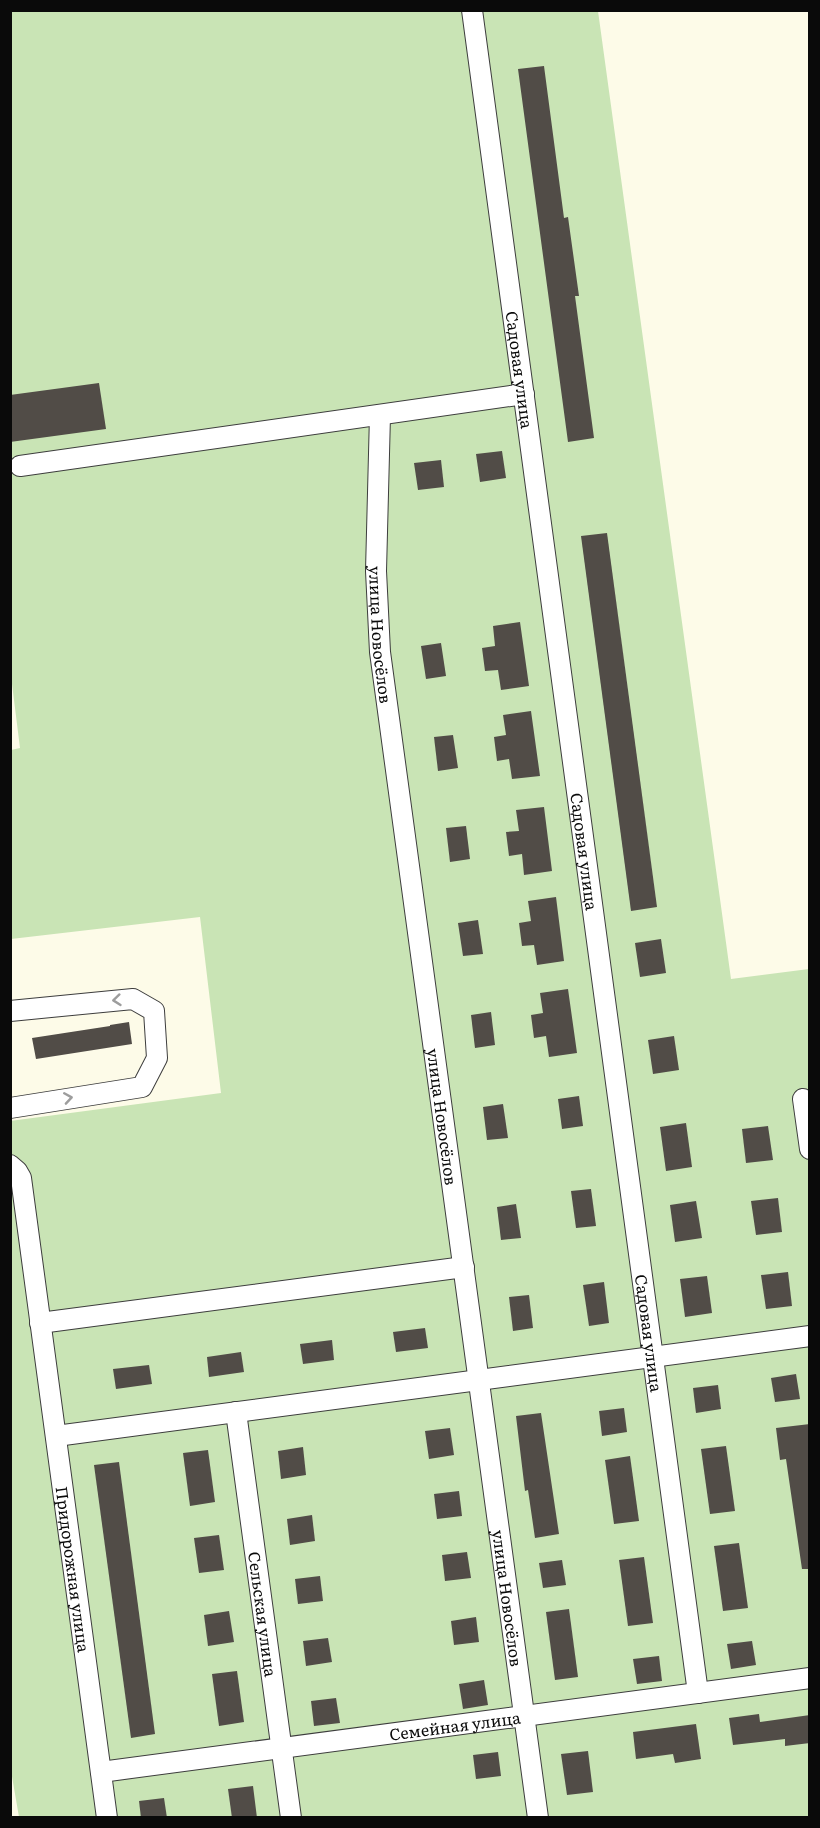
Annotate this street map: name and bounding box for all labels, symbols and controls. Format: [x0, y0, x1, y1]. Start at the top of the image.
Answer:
street label: Садовая улица [501, 310, 540, 430]
street label: улица Новосёлов [364, 566, 399, 705]
street label: Садовая улица [565, 791, 605, 912]
one-way arrow [112, 993, 121, 1006]
street label: улица Новосёлов [422, 1047, 464, 1187]
one-way arrow [64, 1093, 73, 1105]
street label: Садовая улица [630, 1273, 669, 1394]
street label: Придорожная улица [51, 1485, 97, 1654]
street label: улица Новосёлов [487, 1528, 529, 1668]
street label: Сельская улица [243, 1550, 284, 1679]
street label: Семейная улица [388, 1704, 522, 1746]

